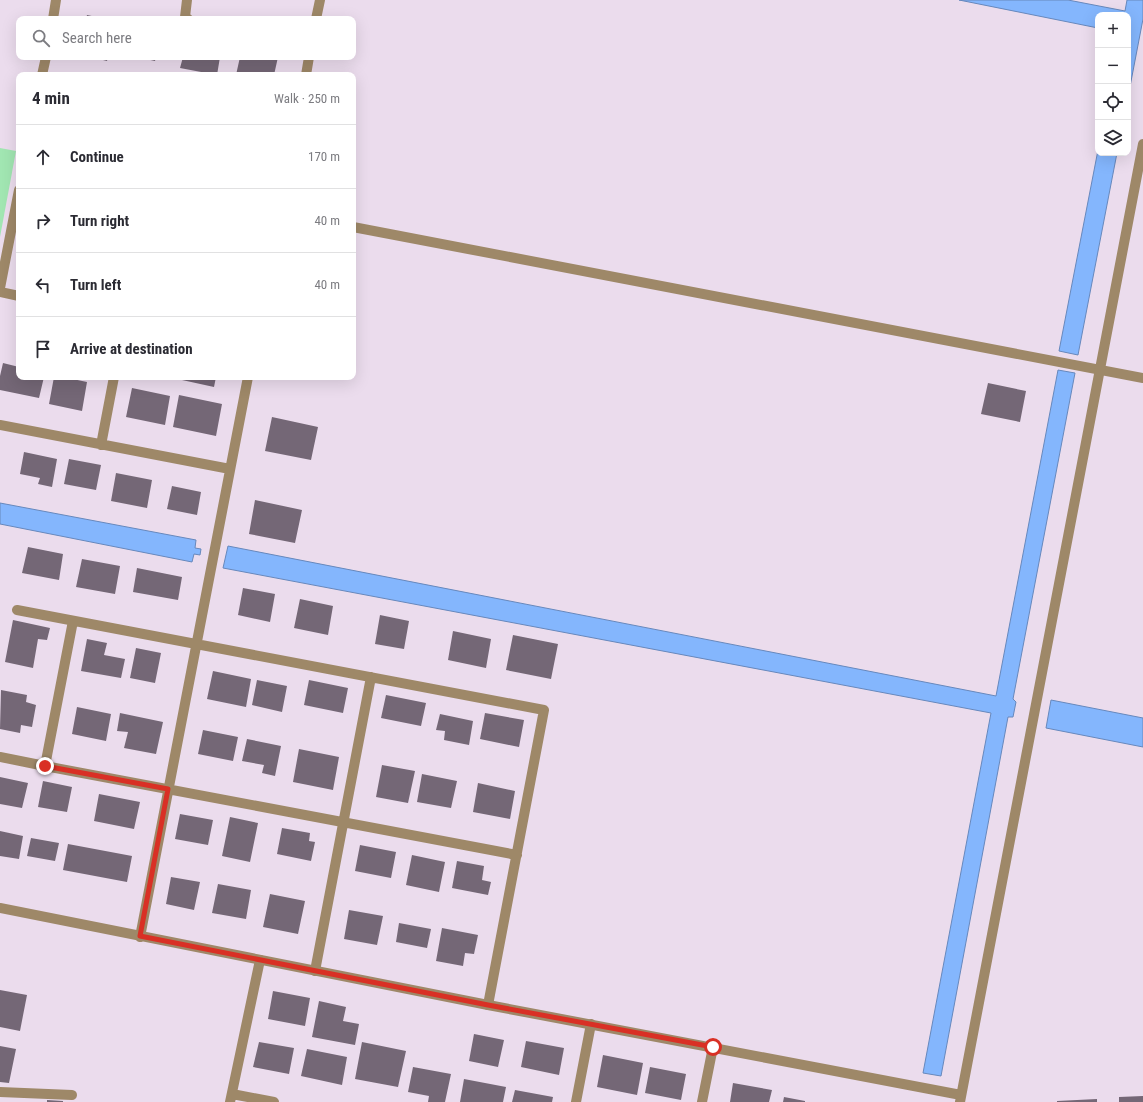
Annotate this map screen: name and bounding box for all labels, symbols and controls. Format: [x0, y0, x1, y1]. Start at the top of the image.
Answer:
map controls [1095, 12, 1131, 156]
button: + [1095, 12, 1131, 48]
search box [16, 16, 356, 60]
icon: search [30, 27, 52, 49]
text: Search here [62, 29, 132, 47]
button: − [1095, 48, 1131, 84]
button: locate [1095, 84, 1131, 120]
text: 4 min [32, 88, 70, 108]
text: Walk · 250 m [274, 91, 340, 106]
button: layers [1095, 120, 1131, 156]
icon: ahead [32, 146, 54, 168]
text: Continue [70, 148, 124, 166]
text: 170 m [308, 149, 340, 164]
icon: right [32, 210, 54, 232]
text: Turn right [70, 212, 129, 230]
text: 40 m [314, 213, 340, 228]
icon: left [32, 274, 54, 296]
text: Turn left [70, 276, 121, 294]
text: 40 m [314, 277, 340, 292]
icon: arrive [32, 338, 54, 360]
text: Arrive at destination [70, 340, 193, 358]
route end [36, 757, 54, 775]
route start [704, 1038, 722, 1056]

